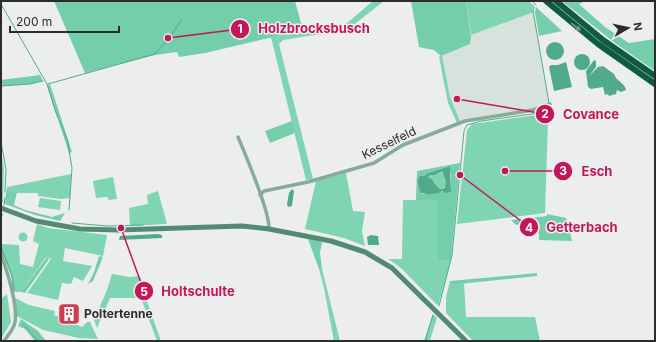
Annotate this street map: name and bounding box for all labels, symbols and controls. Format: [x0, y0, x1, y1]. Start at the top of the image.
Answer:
scale bar [10, 8, 119, 34]
north arrow [608, 8, 648, 48]
text: 200 m [16, 14, 52, 29]
callout: Holzbrocksbusch [230, 16, 377, 41]
text: Holzbrocksbusch [258, 20, 370, 36]
text: 1 [237, 21, 243, 36]
text: N [630, 21, 645, 32]
one-way arrow [570, 22, 581, 31]
callout: Covance [535, 102, 627, 127]
text: 2 [541, 106, 549, 121]
text: Covance [563, 106, 619, 122]
street label: Kesselfeld [359, 123, 418, 162]
callout: Esch [553, 158, 620, 184]
text: 3 [559, 163, 567, 178]
text: Esch [582, 163, 612, 179]
callout: Getterbach [519, 215, 626, 240]
text: Getterbach [546, 219, 618, 235]
text: 4 [525, 220, 533, 235]
callout: Holtschulte [134, 279, 243, 304]
text: Holtschulte [161, 283, 235, 299]
text: 5 [140, 284, 148, 299]
building icon: Poltertenne [56, 301, 82, 327]
place label: Poltertenne [84, 306, 153, 321]

